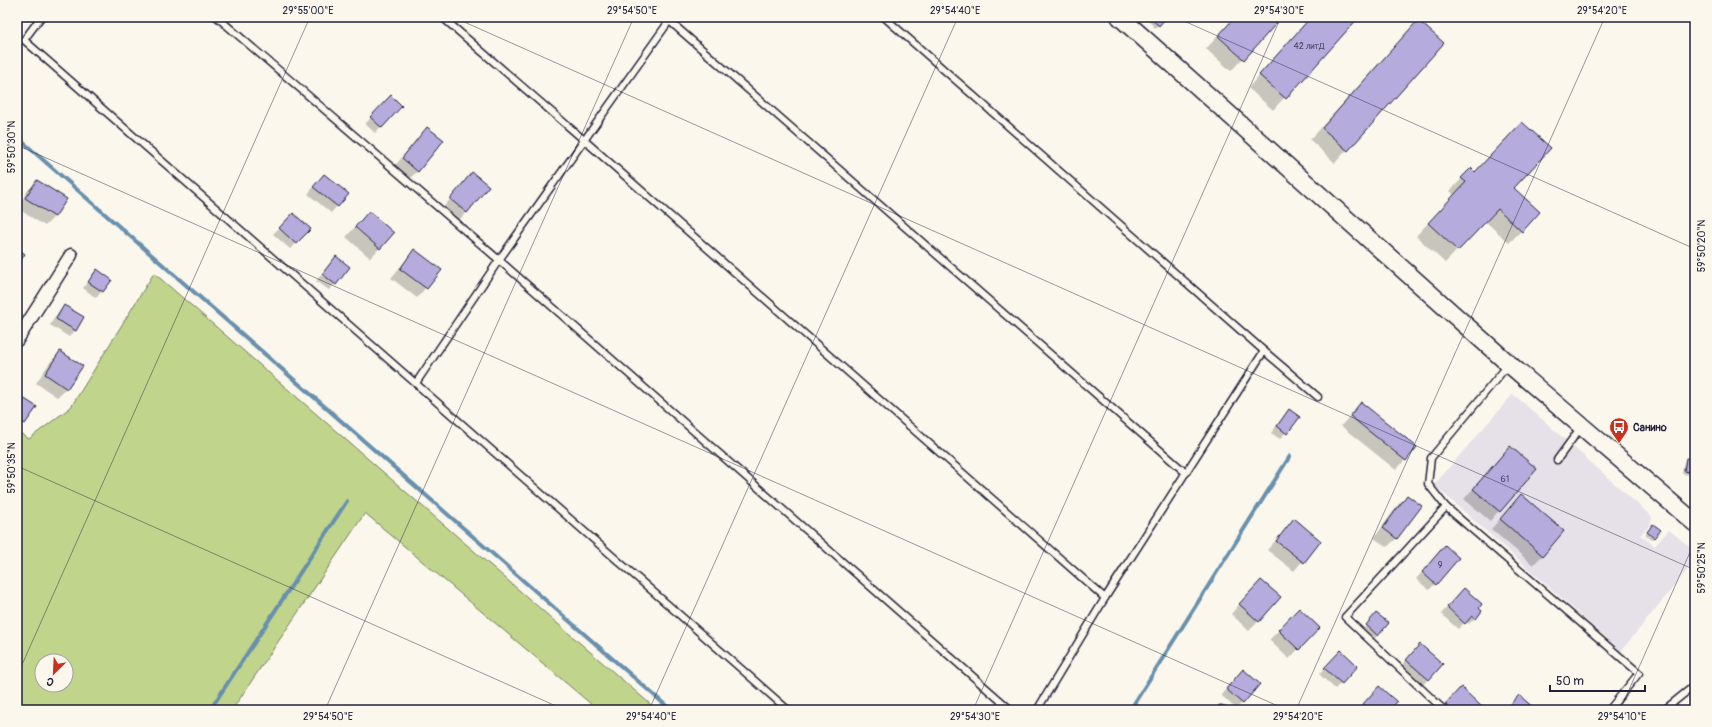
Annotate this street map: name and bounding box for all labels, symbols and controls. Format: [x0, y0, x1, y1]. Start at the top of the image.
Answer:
text: 29°55'00"E [283, 5, 333, 17]
text: 29°54'50"E [607, 5, 657, 17]
text: 29°54'40"E [930, 5, 980, 17]
text: 29°54'30"E [1254, 5, 1304, 17]
text: 29°54'20"E [1577, 5, 1627, 17]
house number: 42 литД [1294, 41, 1325, 52]
text: 59°50'30"N [6, 121, 18, 173]
text: 59°50'20"N [1696, 220, 1708, 272]
bus stop icon: Санино [1608, 416, 1630, 444]
place label: Санино [1633, 421, 1667, 434]
text: 59°50'35"N [6, 442, 18, 494]
house number: 61 [1501, 474, 1509, 485]
text: 59°50'25"N [1696, 542, 1708, 594]
house number: 9 [1438, 560, 1443, 571]
north arrow [34, 653, 74, 693]
scale bar [1550, 667, 1645, 693]
text: С [44, 674, 56, 689]
text: 50 m [1556, 674, 1584, 689]
text: 29°54'50"E [303, 711, 353, 723]
text: 29°54'40"E [626, 711, 676, 723]
text: 29°54'30"E [950, 711, 1000, 723]
text: 29°54'20"E [1273, 711, 1323, 723]
text: 29°54'10"E [1598, 711, 1646, 723]

